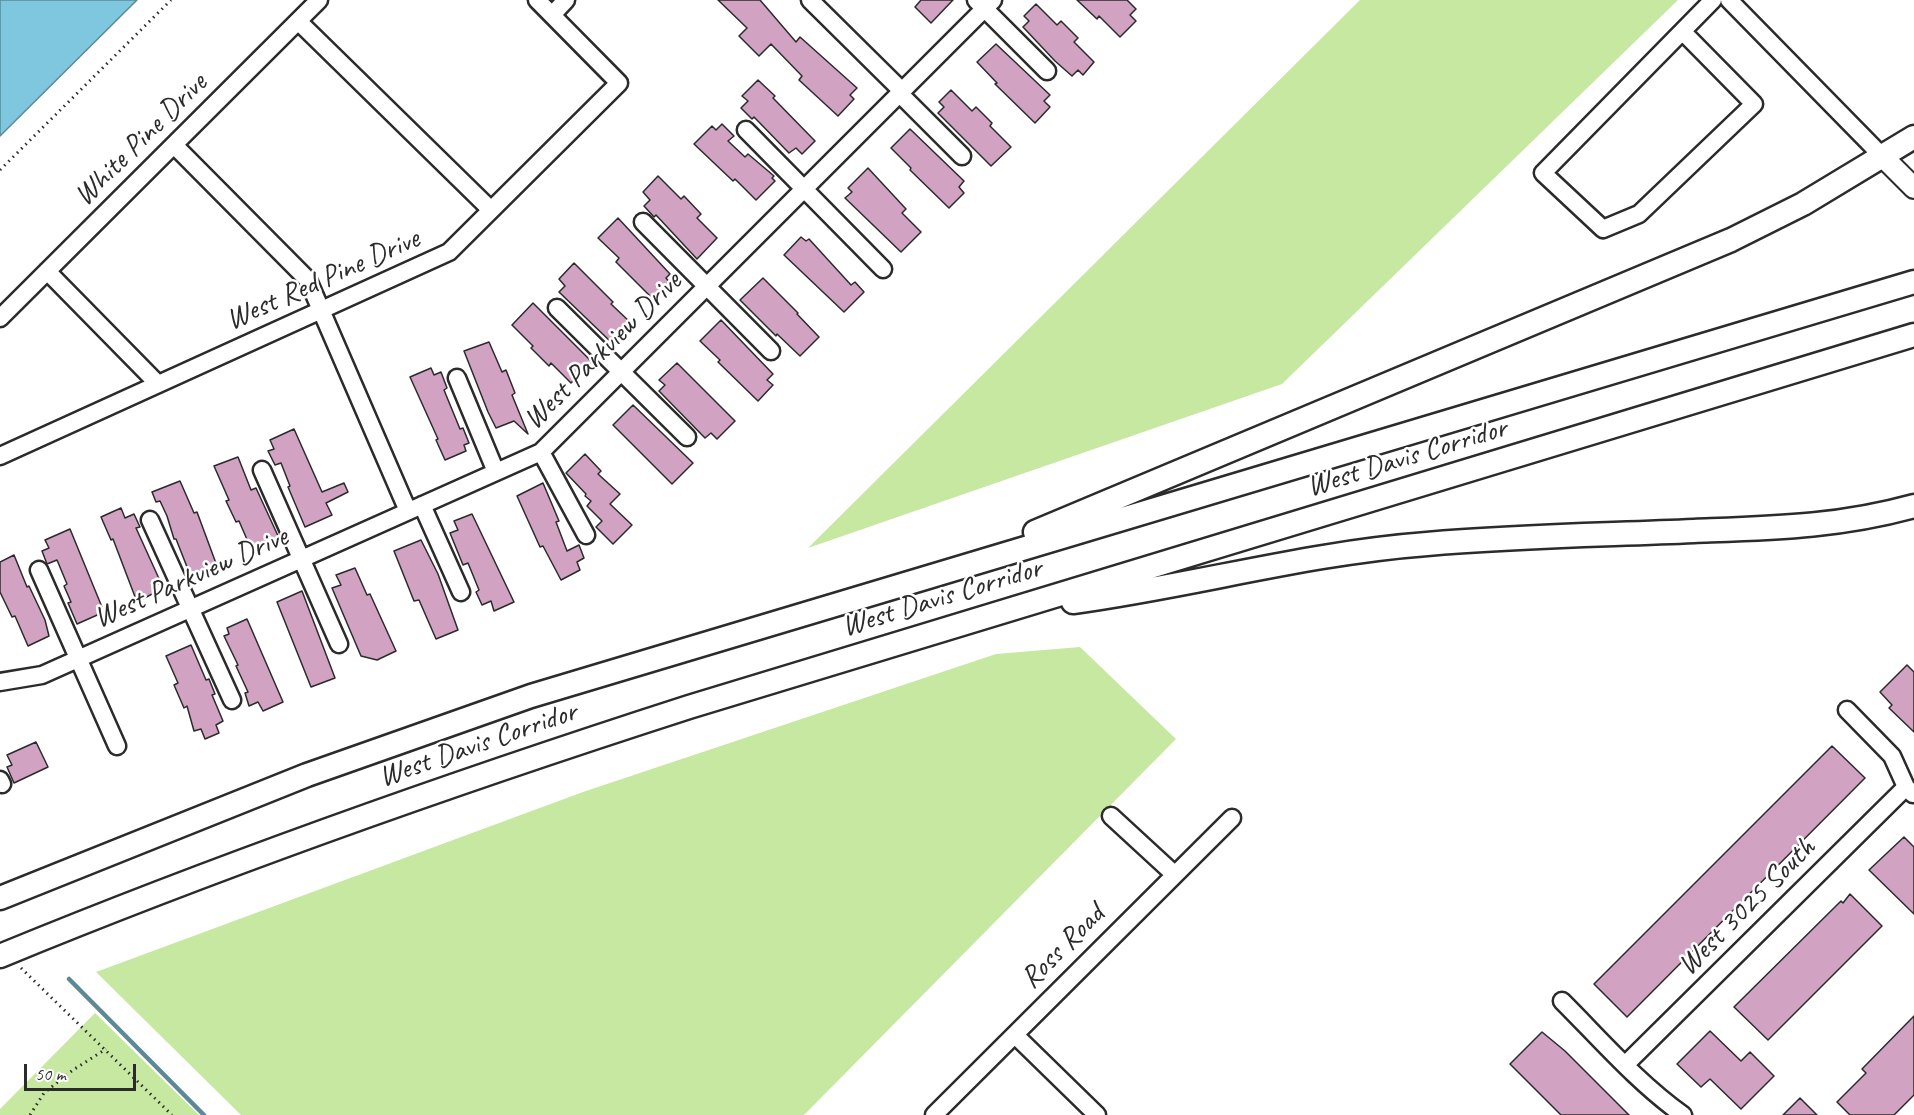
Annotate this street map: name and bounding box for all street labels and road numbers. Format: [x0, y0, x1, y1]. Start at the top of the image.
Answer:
street label: White Pine Drive [67, 66, 215, 214]
street label: West Red Pine Drive [221, 221, 425, 339]
street label: West Parkview Drive [517, 265, 689, 437]
street label: West Davis Corridor [1303, 411, 1511, 505]
street label: West Parkview Drive [88, 519, 294, 637]
street label: West Davis Corridor [838, 551, 1046, 645]
street label: West Davis Corridor [374, 694, 582, 796]
street label: West 3025 South [1671, 831, 1823, 983]
street label: Ross Road [1013, 897, 1113, 997]

